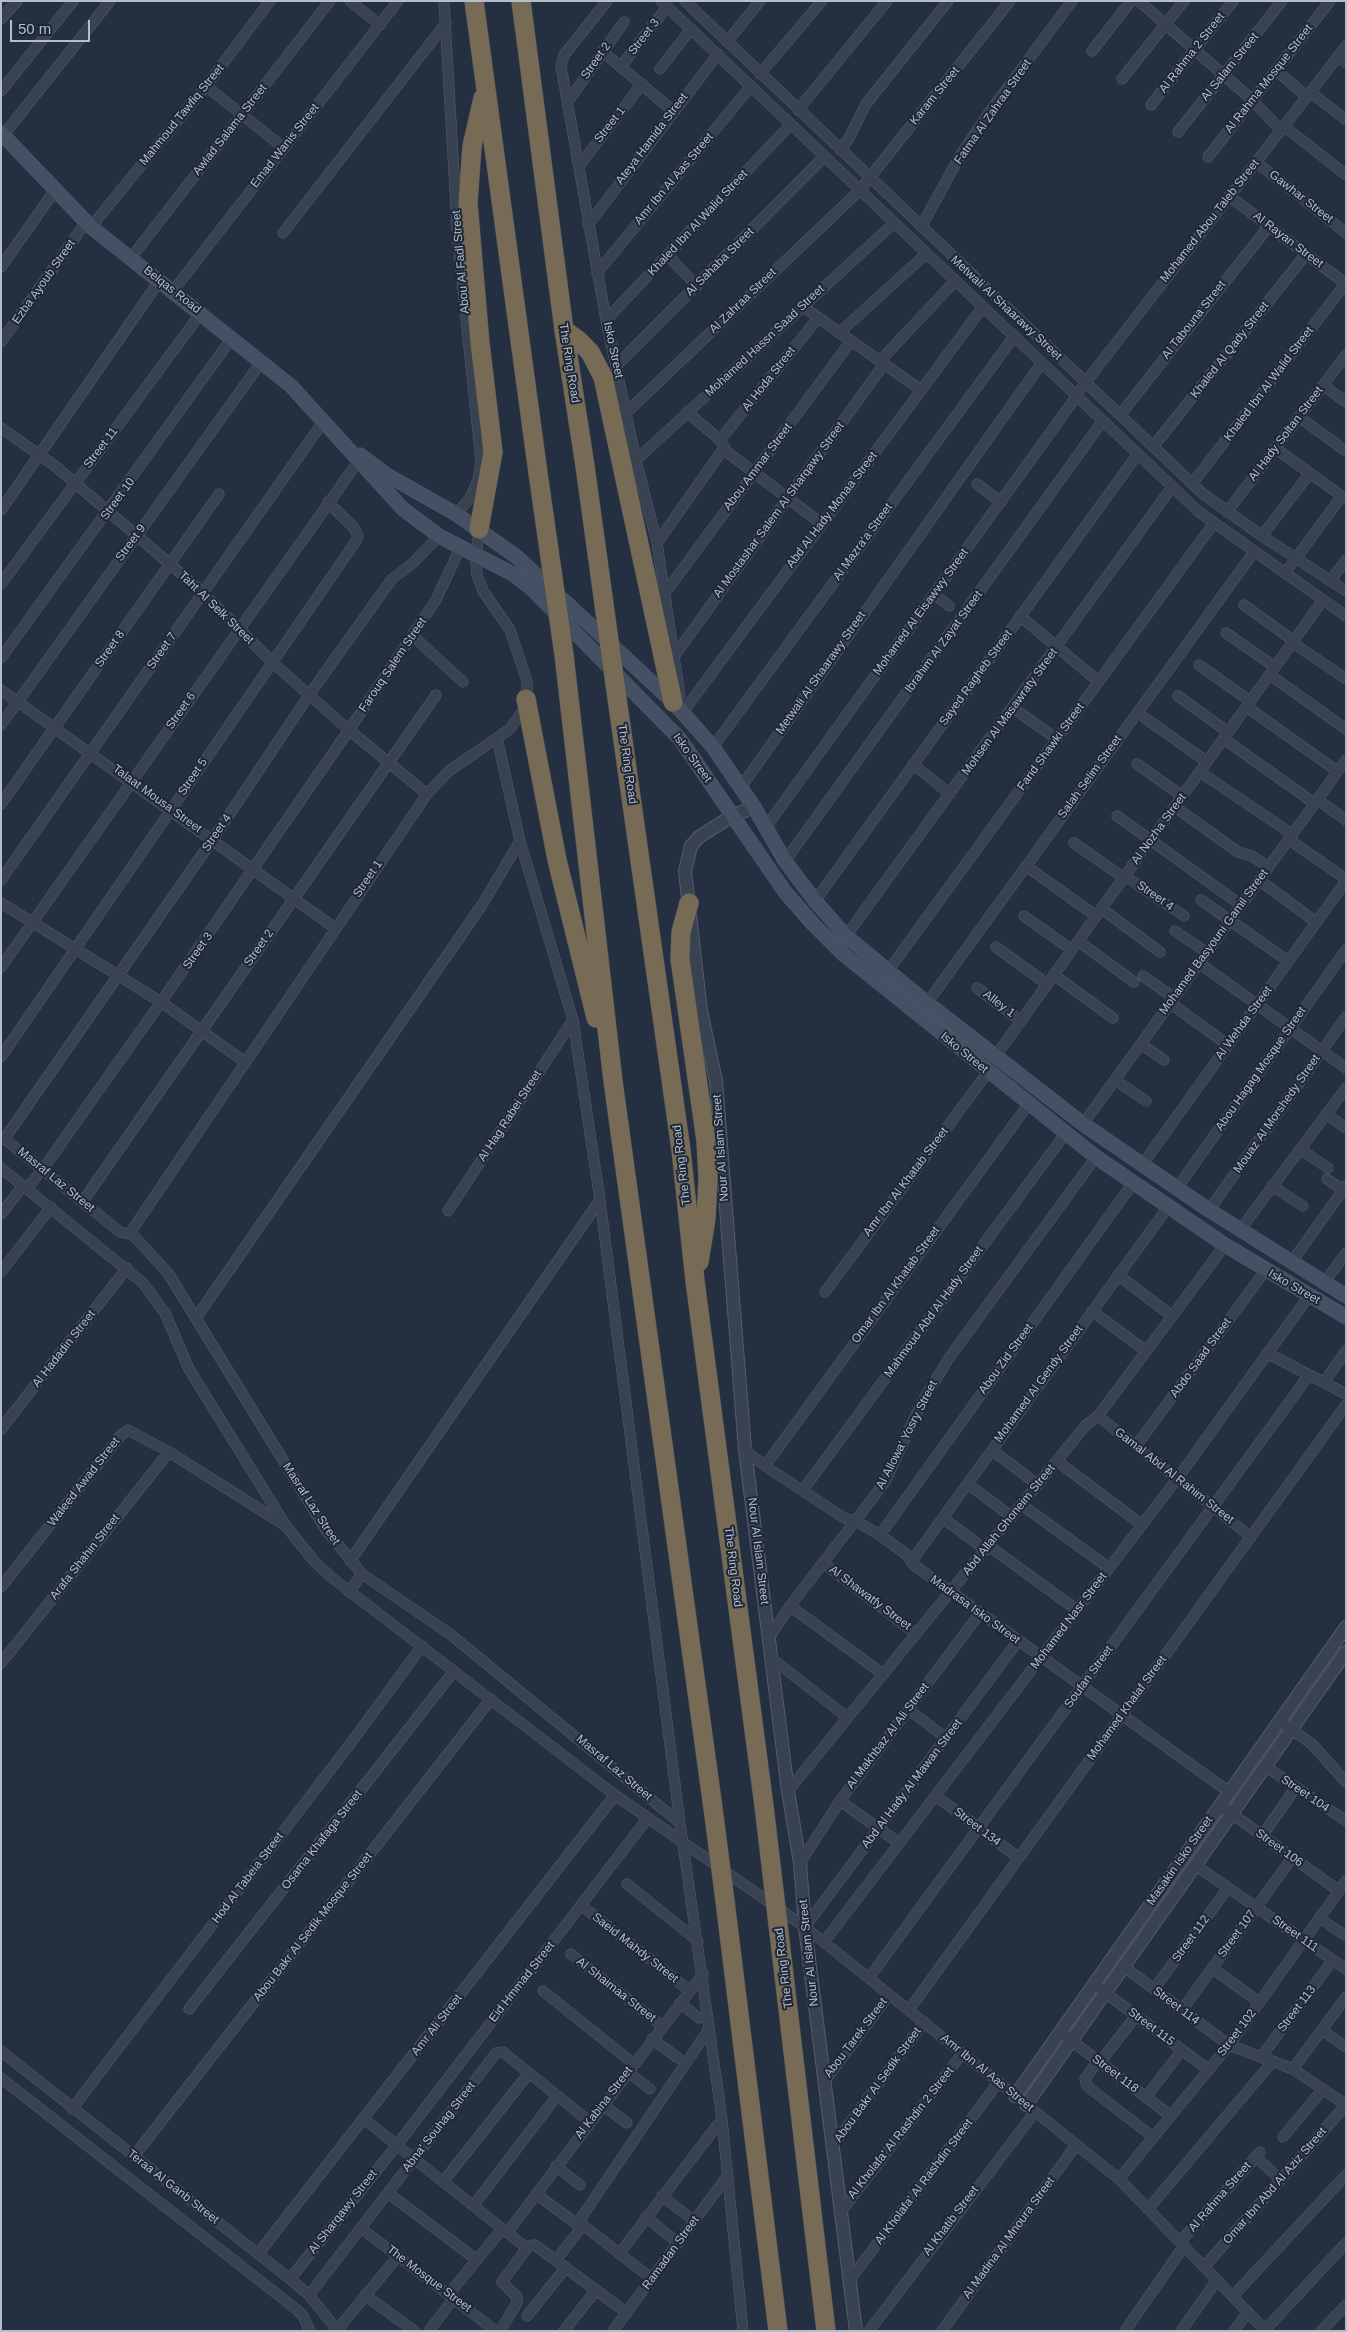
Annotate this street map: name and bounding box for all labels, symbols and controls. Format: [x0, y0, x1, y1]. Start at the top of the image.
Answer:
scale bar [12, 10, 92, 42]
street label: Al Rahma 2 Street [1156, 10, 1228, 96]
street label: Street 3 [625, 16, 663, 58]
text: 50 m [18, 20, 51, 37]
street label: Al Rahma Mosque Street [1222, 22, 1316, 136]
street label: Al Salam Street [1198, 30, 1262, 104]
street label: Street 2 [578, 40, 614, 82]
street label: Fatma Al Zahraa Street [951, 57, 1035, 167]
street label: Mahmoud Tawfiq Street [137, 61, 227, 169]
street label: Karam Street [907, 64, 963, 128]
street label: Awlad Salama Street [190, 82, 270, 178]
street label: Ateya Hamida Street [613, 90, 691, 188]
street label: Emad Wanis Street [248, 101, 322, 191]
street label: Street 1 [591, 104, 629, 146]
street label: Amr Ibn Al Aas Street [631, 130, 717, 228]
street label: Mohamed Abou Taleb Street [1158, 157, 1262, 285]
street label: Khaled Ibn Al Walid Street [645, 167, 751, 279]
street label: Gawhar Street [1266, 168, 1336, 226]
street label: Al Rayan Street [1250, 209, 1326, 271]
street label: Abou Al Fadl Street [449, 210, 473, 314]
street label: Al Sahaba Street [683, 225, 757, 299]
street label: Ezba Ayoub Street [9, 237, 79, 327]
street label: Metwali Al Shaarawy Street [947, 253, 1065, 363]
street label: Belqas Road [140, 263, 204, 317]
street label: Al Zahraa Street [707, 265, 779, 337]
street label: Al Tabouna Street [1159, 278, 1229, 362]
street label: Mohamed Hassn Saad Street [703, 282, 827, 400]
street label: Khaled Al Qady Street [1188, 299, 1272, 401]
street label: Isko Street [600, 320, 626, 380]
street label: The Ring Road [556, 322, 582, 404]
street label: Khaled Ibn Al Walid Street [1221, 324, 1317, 444]
street label: Al Hoda Street [739, 344, 799, 414]
street label: Al Hady Soltan Street [1246, 384, 1326, 484]
street label: Al Mostashar Salem Al Sharqawy Street [710, 419, 848, 601]
street label: Abou Ammar Street [721, 421, 795, 513]
street label: Street 11 [81, 425, 121, 471]
street label: Abd Al Hady Monaa Street [783, 449, 881, 571]
street label: Street 10 [98, 475, 138, 523]
street label: Al Mazra'a Street [830, 501, 896, 583]
street label: Street 9 [113, 522, 149, 564]
street label: Mohamed Al Eisawwy Street [870, 546, 972, 678]
street label: Taht Al Selk Street [175, 569, 257, 647]
street label: Ibrahim Al Zayat Street [902, 588, 986, 696]
street label: Metwali Al Shaarawy Street [773, 609, 869, 737]
street label: Farouq Salem Street [356, 615, 430, 715]
street label: Sayed Ragheb Street [936, 627, 1016, 729]
street label: Street 8 [92, 628, 128, 670]
street label: Street 7 [144, 630, 180, 672]
street label: Mohsen Al Masawraty Street [959, 646, 1061, 778]
street label: Street 6 [163, 690, 199, 732]
street label: Farid Shawki Street [1014, 700, 1088, 794]
street label: The Ring Road [614, 723, 640, 805]
street label: Isko Street [669, 731, 715, 785]
street label: Salah Selim Street [1055, 733, 1125, 821]
street label: Street 5 [175, 756, 211, 798]
street label: Talaat Mousa Street [110, 762, 204, 836]
street label: Al Nozha Street [1128, 791, 1190, 867]
street label: Street 4 [199, 812, 235, 854]
street label: Street 1 [350, 858, 386, 900]
street label: Mohamed Basyouni Gamil Street [1156, 867, 1272, 1017]
street label: Street 4 [1134, 878, 1176, 914]
street label: Street 2 [241, 927, 277, 969]
street label: Street 3 [180, 930, 216, 972]
street label: Al Wehda Street [1213, 984, 1275, 1062]
street label: Alley 1 [980, 987, 1018, 1021]
street label: Abou Hagag Mosque Street [1213, 1004, 1309, 1134]
street label: Isko Street [937, 1029, 991, 1077]
street label: Mouaz Al Morshedy Street [1231, 1052, 1323, 1176]
street label: Al Hag Rabei Street [475, 1068, 545, 1164]
street label: Nour Al Islam Street [710, 1094, 732, 1202]
street label: The Ring Road [670, 1124, 694, 1206]
street label: Amr Ibn Al Khatab Street [860, 1125, 952, 1239]
street label: Masraf Laz Street [15, 1145, 97, 1215]
street label: Omar Ibn Al Khatab Street [849, 1224, 943, 1346]
street label: Mahmoud Abd Al Hady Street [882, 1244, 986, 1380]
street label: Isko Street [1266, 1266, 1322, 1308]
street label: Al Hadadin Street [29, 1308, 99, 1390]
street label: Abdo Saad Street [1167, 1315, 1235, 1401]
street label: Abou Zid Street [976, 1321, 1036, 1397]
street label: Mohamed Al Gendy Street [992, 1323, 1086, 1445]
street label: Al Allowa' Yosry Street [873, 1378, 941, 1492]
street label: Gamal Abd Al Rahim Street [1111, 1425, 1237, 1527]
street label: Waleed Awad Street [45, 1435, 123, 1529]
street label: Masraf Laz Street [279, 1460, 343, 1548]
street label: Abd Allah Ghoneim Street [960, 1462, 1058, 1578]
street label: Nour Al Islam Street [744, 1497, 772, 1605]
street label: Arafa Shahin Street [47, 1511, 123, 1603]
street label: The Ring Road [721, 1526, 745, 1608]
street label: Al Shawatfy Street [826, 1563, 914, 1633]
street label: Mohamed Nasr Street [1028, 1570, 1110, 1672]
street label: Madrasa Isko Street [927, 1573, 1023, 1647]
street label: Soufan Street [1062, 1643, 1116, 1711]
street label: Mohamed Khalaf Street [1084, 1653, 1170, 1763]
street label: Al Makhbaz Al Ali Street [844, 1680, 932, 1792]
street label: Abd Al Hady Al Mawan Street [859, 1717, 965, 1851]
street label: Masraf Laz Street [573, 1732, 655, 1804]
street label: Street 104 [1278, 1773, 1332, 1815]
street label: Osama Khafaga Street [279, 1787, 365, 1893]
street label: Street 134 [951, 1805, 1003, 1849]
street label: Masakin Isko Street [1144, 1814, 1216, 1908]
street label: Street 106 [1252, 1826, 1306, 1870]
street label: Hod Al Tabeia Street [209, 1830, 287, 1926]
street label: Abou Bakr Al Sedik Mosque Street [250, 1850, 376, 2004]
street label: Nour Al Islam Street [796, 1899, 822, 2007]
street label: Street 107 [1215, 1907, 1259, 1961]
street label: Saeid Mahdy Street [589, 1910, 681, 1986]
street label: Street 112 [1169, 1913, 1213, 1965]
street label: Street 111 [1269, 1913, 1321, 1955]
street label: The Ring Road [772, 1927, 796, 2009]
street label: Eid Hmmad Street [486, 1939, 558, 2025]
street label: Al Shaimaa Street [573, 1955, 659, 2025]
street label: Street 113 [1275, 1983, 1319, 2035]
street label: Street 114 [1150, 1984, 1202, 2028]
street label: Amr Ali Street [409, 1991, 465, 2059]
street label: Abou Tarek Street [821, 1995, 891, 2081]
street label: Street 115 [1125, 2005, 1177, 2049]
street label: Street 102 [1215, 2007, 1259, 2059]
street label: Abou Bakr Al Sedik Street [831, 2025, 925, 2145]
street label: Amr Ibn Al Aas Street [938, 2031, 1036, 2115]
street label: Street 118 [1089, 2052, 1141, 2096]
street label: Al Kabina Street [572, 2064, 636, 2142]
street label: Al Kholafa' Al Rashdin 2 Street [845, 2064, 957, 2202]
street label: Abna' Souhag Street [399, 2079, 479, 2175]
street label: Al Kholafa' Al Rashdin Street [872, 2116, 976, 2248]
street label: Omar Ibn Abd Al Aziz Street [1220, 2125, 1330, 2247]
street label: Teraa Al Ganb Street [124, 2147, 222, 2227]
street label: Al Rahma Street [1186, 2159, 1254, 2235]
street label: Al Sharqawy Street [306, 2167, 380, 2257]
street label: Al Madina Al Mnoura Street [960, 2174, 1058, 2302]
street label: Al Khatib Street [920, 2183, 982, 2259]
street label: Ramadan Street [639, 2213, 703, 2293]
street label: The Mosque Street [384, 2243, 474, 2315]

